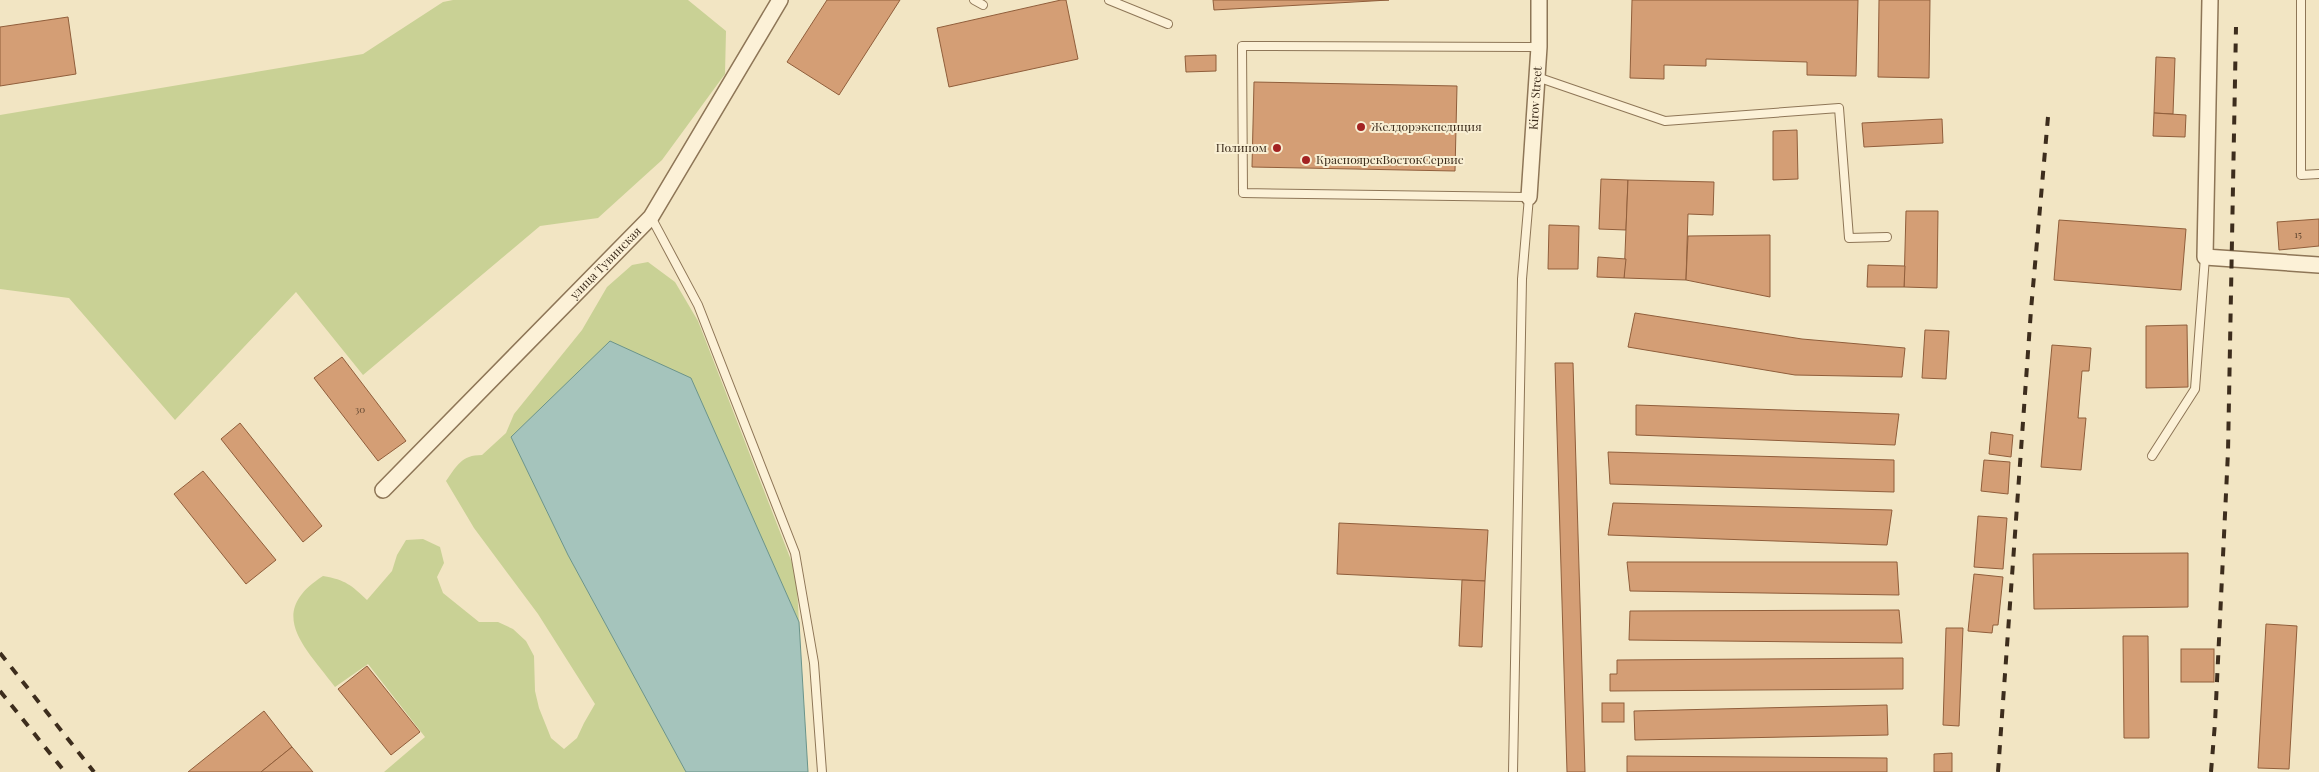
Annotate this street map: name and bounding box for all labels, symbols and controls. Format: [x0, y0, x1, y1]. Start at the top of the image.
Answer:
street label: Kirov Street [1524, 65, 1545, 131]
place label: Желдорэкспедиция [1371, 118, 1482, 134]
marker: Желдорэкспедиция [1355, 121, 1367, 133]
place label: Полином [1216, 139, 1267, 155]
marker: Полином [1271, 142, 1283, 154]
place label: КрасноярскВостокСервис [1316, 151, 1464, 167]
marker: КрасноярскВостокСервис [1300, 154, 1312, 166]
street label: улица Тувинская [565, 222, 645, 303]
house number: 15 [2294, 227, 2302, 241]
house number: 30 [355, 402, 365, 416]

